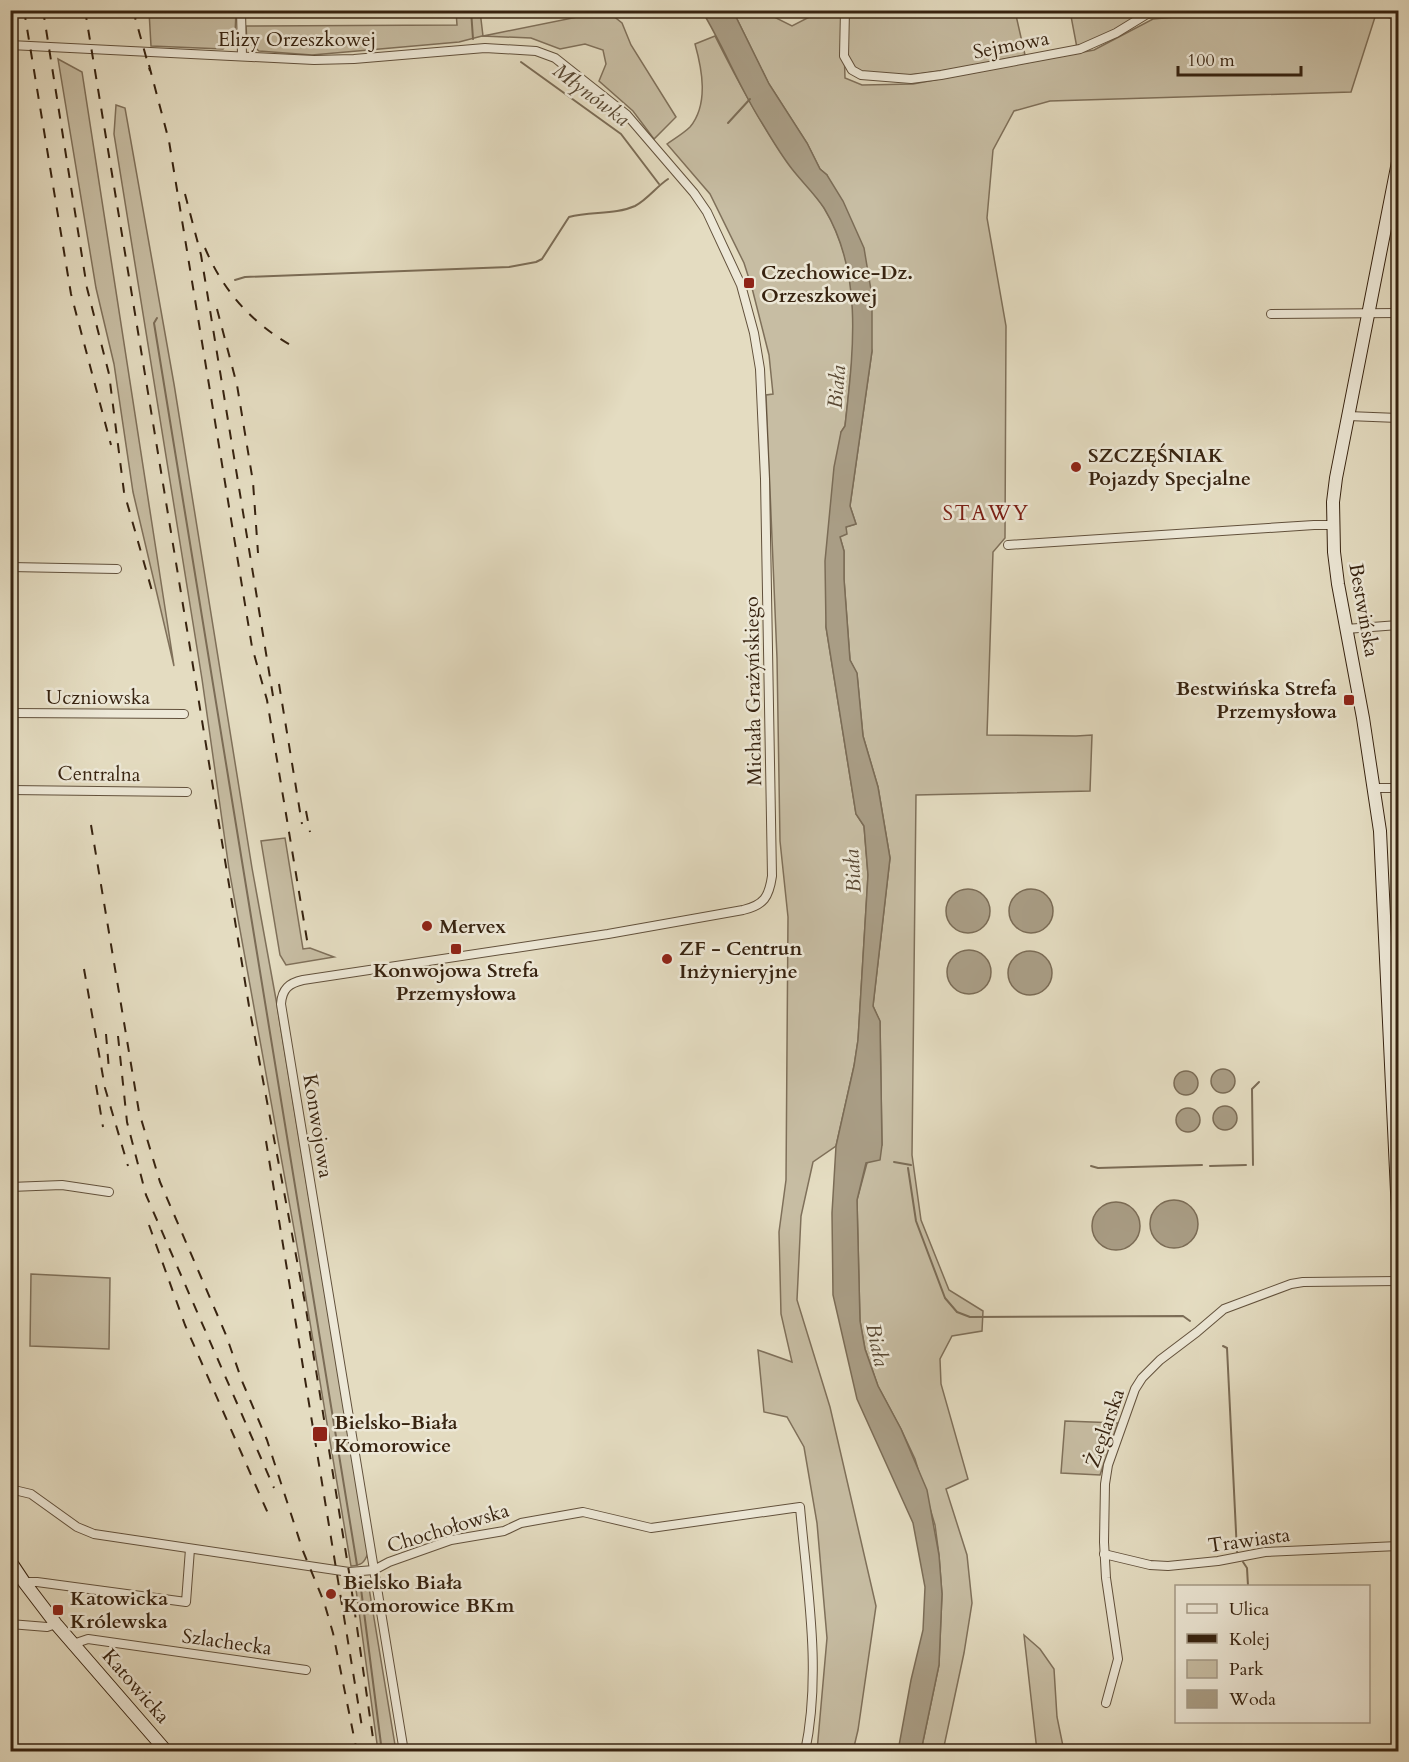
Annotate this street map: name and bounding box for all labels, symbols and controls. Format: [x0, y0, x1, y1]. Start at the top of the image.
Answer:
street label: Sejmowa [971, 24, 1052, 66]
street label: Elizy Orzeszkowej [218, 26, 376, 53]
scale bar [1178, 39, 1301, 77]
text: 100 m [1187, 48, 1235, 73]
water label: Młynówka [547, 57, 635, 133]
place label: Czechowice-Dz. Orzeszkowej [761, 259, 913, 309]
marker: Czechowice-Dz. Orzeszkowej [742, 276, 756, 290]
water label: Biała [821, 364, 853, 410]
place label: SZCZĘŚNIAK Pojazdy Specjalne [1088, 442, 1251, 492]
marker: SZCZĘŚNIAK Pojazdy Specjalne [1069, 460, 1083, 474]
district label: STAWY [942, 499, 1030, 528]
street label: Bestwińska [1342, 561, 1386, 659]
street label: Michała Grażyńskiego [738, 596, 768, 786]
place label: Bestwińska Strefa Przemysłowa [1176, 675, 1337, 725]
street label: Uczniowska [46, 684, 150, 711]
marker: Bestwińska Strefa Przemysłowa [1342, 693, 1356, 707]
street label: Centralna [57, 760, 141, 788]
water label: Biała [837, 848, 869, 894]
place label: Mervex [439, 913, 506, 940]
marker: Mervex [420, 919, 434, 933]
place label: ZF - Centrun Inżynieryjne [679, 935, 802, 985]
marker: Konwojowa Strefa Przemysłowa [449, 942, 463, 956]
marker: ZF - Centrun Inżynieryjne [660, 952, 674, 966]
place label: Konwojowa Strefa Przemysłowa [373, 957, 539, 1007]
street label: Konwojowa [296, 1072, 340, 1180]
water label: Biała [858, 1321, 896, 1369]
street label: Żeglarska [1079, 1385, 1131, 1471]
place label: Bielsko-Biała Komorowice [334, 1409, 458, 1459]
marker: Bielsko-Biała Komorowice [311, 1425, 329, 1443]
street label: Chochołowska [384, 1497, 513, 1559]
street label: Trawiasta [1206, 1521, 1292, 1559]
place label: Bielsko Biała Komorowice BKm [343, 1569, 515, 1619]
place label: Katowicka Królewska [70, 1585, 168, 1635]
legend [1175, 1585, 1370, 1723]
marker: Bielsko Biała Komorowice BKm [324, 1587, 338, 1601]
text: Ulica [1229, 1597, 1270, 1622]
marker: Katowicka Królewska [51, 1603, 65, 1617]
street label: Szlachecka [180, 1622, 274, 1662]
text: Kolej [1229, 1627, 1270, 1652]
street label: Katowicka [96, 1643, 176, 1729]
text: Park [1229, 1657, 1264, 1682]
text: Woda [1228, 1687, 1276, 1712]

